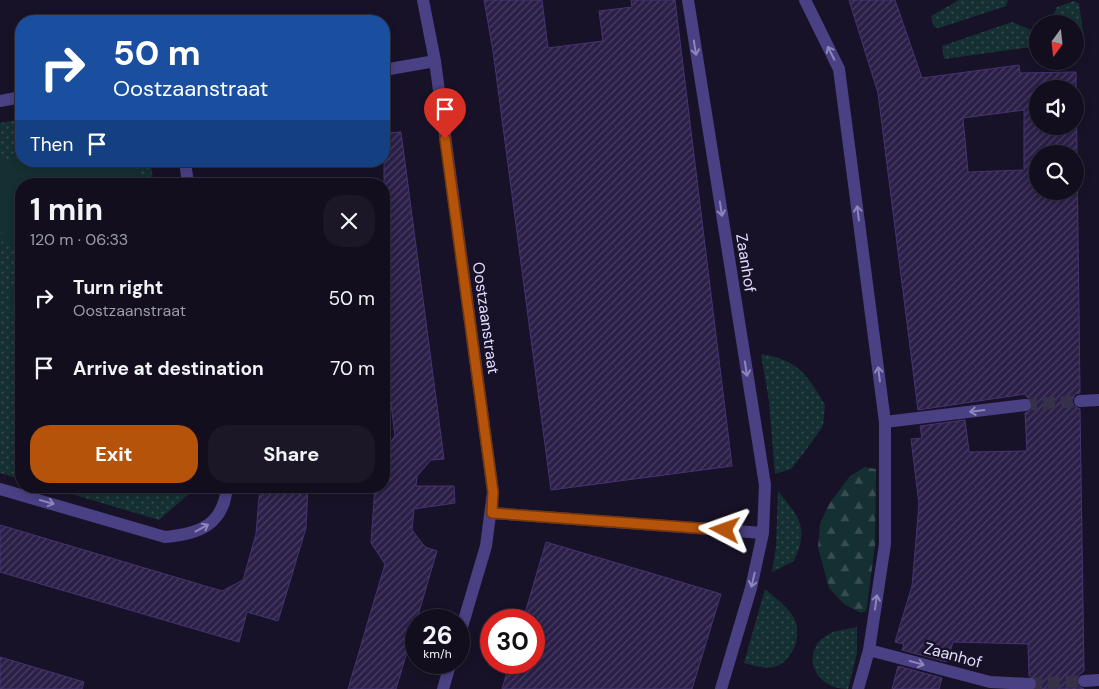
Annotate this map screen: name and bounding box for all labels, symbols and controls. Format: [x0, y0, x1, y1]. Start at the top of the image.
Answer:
north arrow [1029, 15, 1084, 70]
map controls [1029, 15, 1084, 200]
text: 50 m [113, 30, 201, 76]
icon: right [30, 35, 95, 100]
one-way arrow [691, 40, 701, 56]
one-way arrow [826, 46, 836, 61]
text: Oostzaanstraat [113, 74, 268, 103]
button: sound [1029, 80, 1084, 135]
pin [424, 88, 466, 139]
icon: arrive [431, 95, 459, 123]
icon: arrive [83, 130, 111, 158]
text: Then [30, 132, 73, 157]
button: search [1029, 145, 1084, 200]
text: 1 min [30, 190, 103, 229]
button: close [323, 195, 375, 247]
one-way arrow [716, 200, 726, 216]
one-way arrow [853, 205, 863, 221]
text: 120 m · 06:33 [30, 229, 128, 250]
street label: Zaanhof [731, 232, 761, 294]
street label: Oostzaanstraat [468, 261, 504, 375]
text: Turn right [73, 275, 163, 300]
icon: right [30, 284, 58, 312]
text: 50 m [328, 286, 375, 311]
text: Oostzaanstraat [73, 300, 186, 321]
icon: arrive [30, 354, 58, 382]
text: Arrive at destination [73, 356, 264, 381]
text: 70 m [330, 356, 375, 381]
one-way arrow [742, 361, 752, 377]
one-way arrow [874, 366, 884, 382]
one-way arrow [969, 406, 985, 416]
button: Exit [30, 425, 198, 483]
button: Share [208, 425, 375, 483]
one-way arrow [38, 498, 54, 508]
position arrow [698, 503, 750, 555]
one-way arrow [195, 523, 210, 533]
one-way arrow [748, 572, 757, 588]
one-way arrow [872, 594, 882, 610]
speed limit sign: 30 [480, 609, 545, 674]
text: 26 [422, 619, 453, 652]
street label: Zaanhof [922, 637, 984, 673]
text: km/h [423, 646, 452, 662]
one-way arrow [908, 658, 924, 668]

